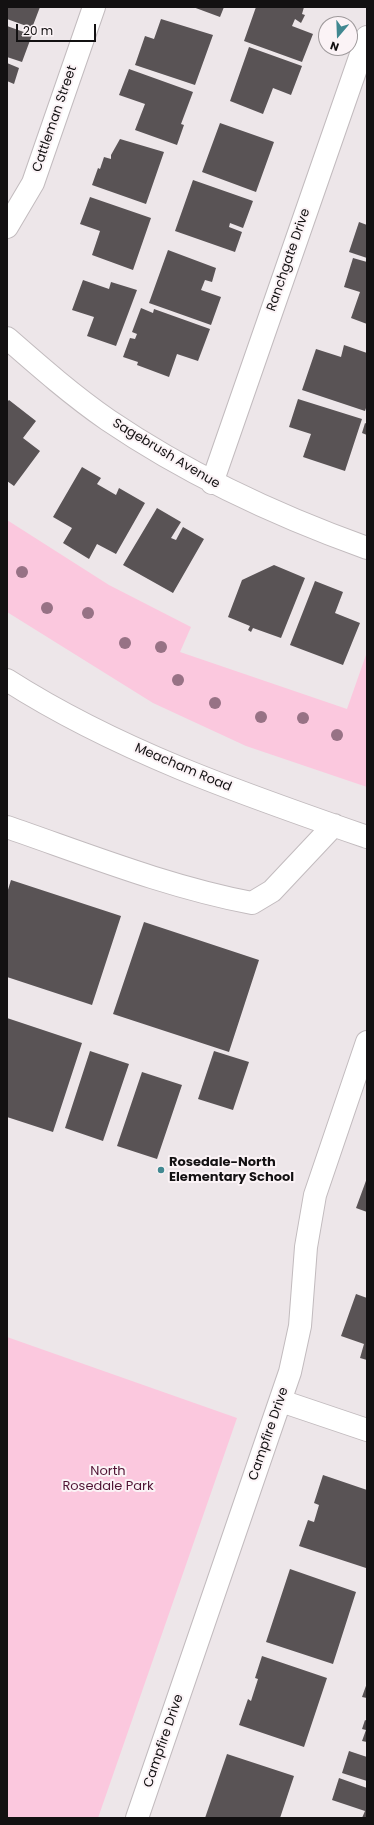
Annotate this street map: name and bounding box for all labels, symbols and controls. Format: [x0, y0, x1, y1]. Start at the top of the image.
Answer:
scale bar [18, 16, 98, 42]
north arrow [318, 16, 358, 56]
text: 20 m [23, 22, 53, 39]
text: N [328, 37, 341, 55]
street label: Cattleman Street [29, 64, 81, 174]
street label: Ranchgate Drive [264, 207, 314, 313]
street label: Sagebrush Avenue [109, 416, 223, 492]
street label: Meacham Road [132, 741, 234, 795]
place label: Rosedale-North Elementary School [169, 1155, 294, 1186]
marker: Rosedale-North Elementary School [156, 1165, 166, 1175]
street label: Campfire Drive [246, 1385, 292, 1483]
park label: North Rosedale Park [62, 1464, 154, 1495]
street label: Campfire Drive [141, 1692, 187, 1790]

